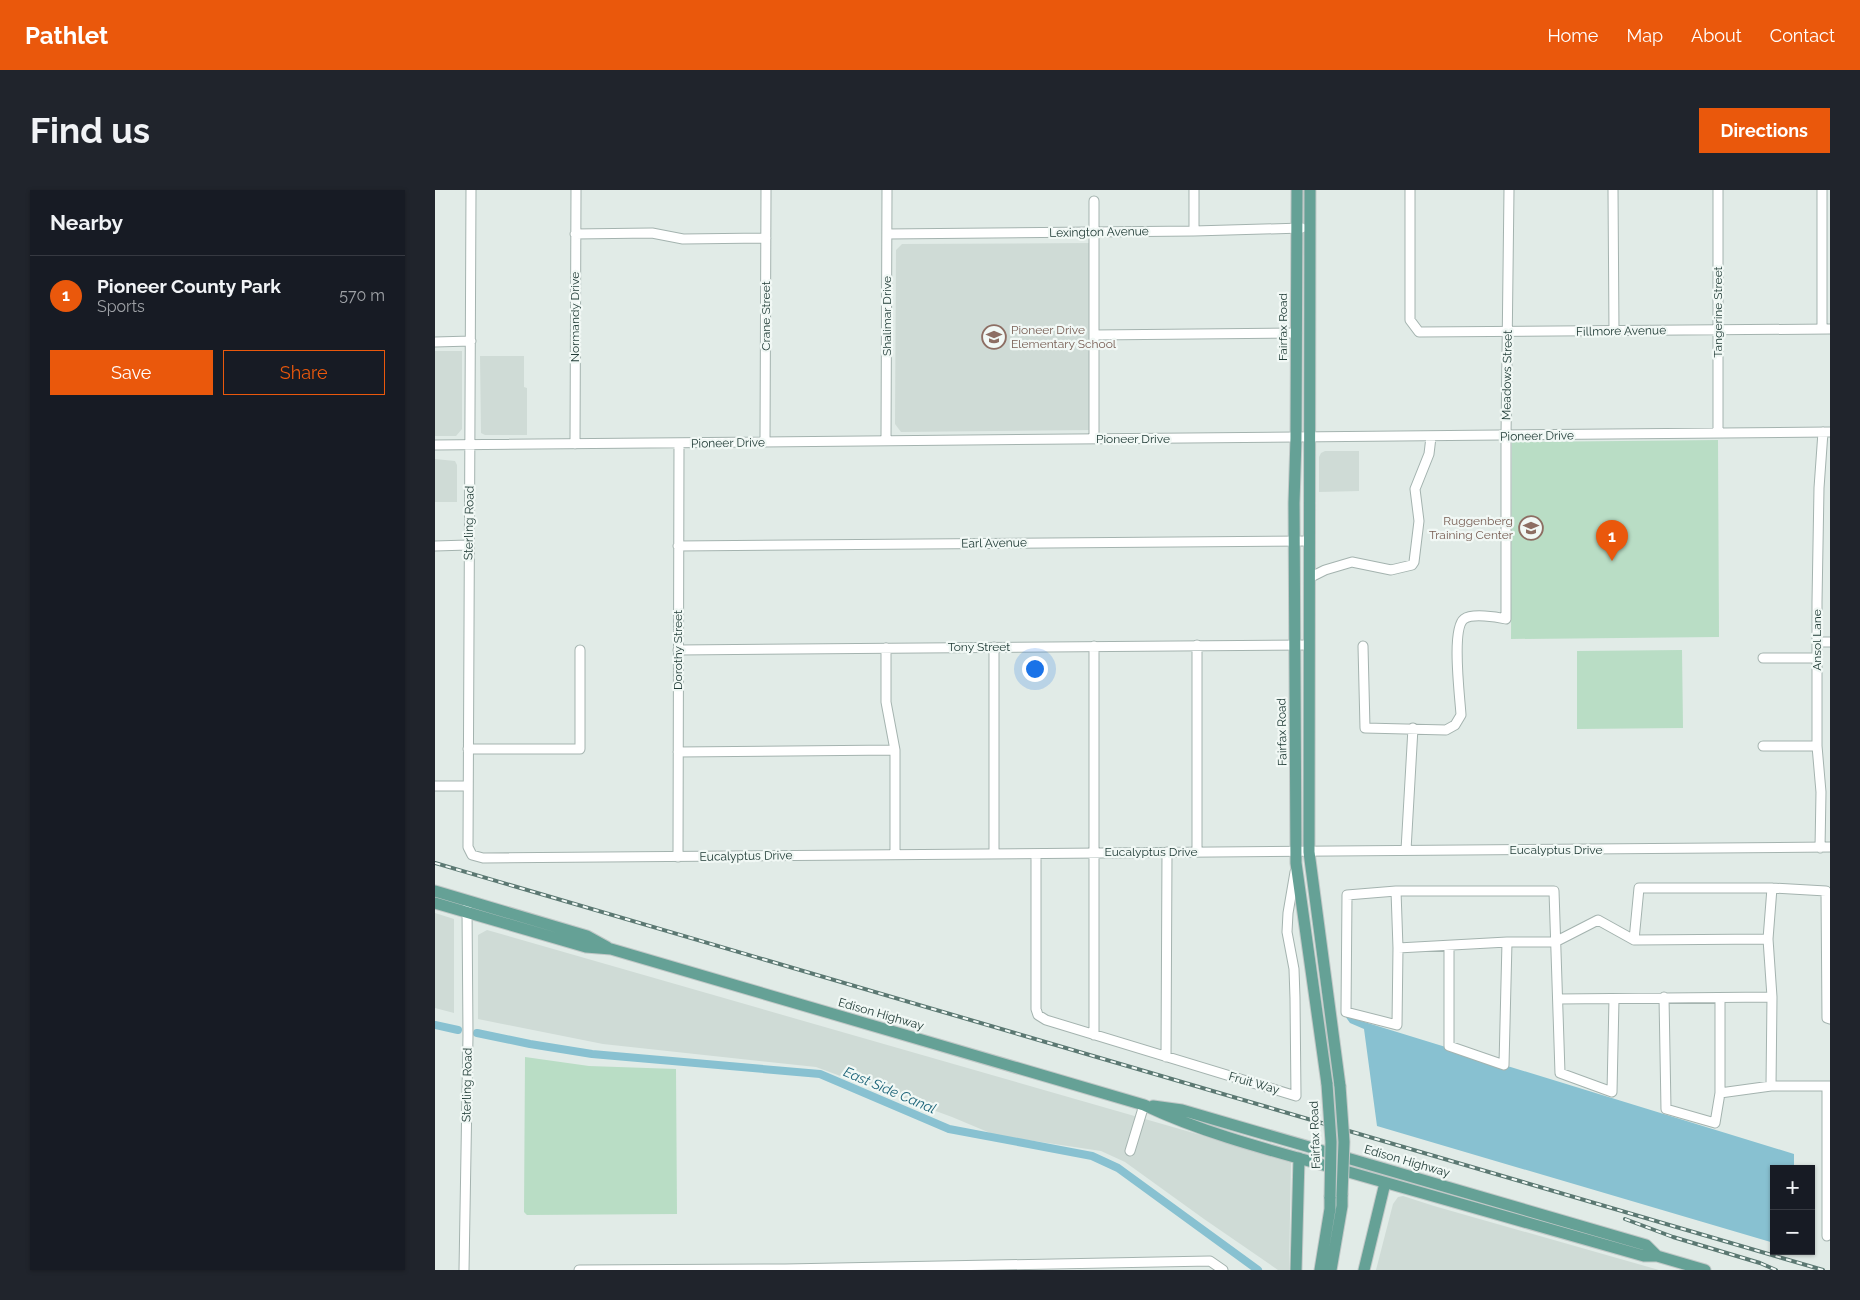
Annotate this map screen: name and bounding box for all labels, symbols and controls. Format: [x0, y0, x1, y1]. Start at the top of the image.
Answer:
text: Pathlet [25, 21, 108, 50]
text: Home [1547, 25, 1598, 46]
text: Map [1626, 25, 1663, 46]
text: About [1691, 25, 1742, 46]
text: Contact [1770, 25, 1835, 46]
button: Directions [1699, 108, 1830, 153]
text: Find us [30, 110, 150, 151]
text: Nearby [50, 210, 123, 235]
street label: Lexington Avenue [1049, 224, 1149, 240]
street label: Tangerine Street [1711, 266, 1725, 358]
street label: Normandy Drive [568, 272, 582, 362]
text: Pioneer County Park [97, 275, 281, 297]
street label: Shalimar Drive [880, 276, 894, 356]
street label: Crane Street [759, 281, 773, 351]
text: 1 [62, 286, 70, 305]
text: 570 m [339, 286, 385, 305]
street label: Fairfax Road [1276, 293, 1290, 361]
text: Sports [97, 297, 145, 316]
place label: Pioneer Drive Elementary School [1011, 323, 1117, 351]
street label: Fillmore Avenue [1576, 323, 1666, 339]
school or university icon: Pioneer Drive Elementary School [981, 324, 1007, 350]
street label: Meadows Street [1499, 330, 1515, 420]
button: Save [50, 350, 213, 395]
button: Share [223, 350, 385, 395]
street label: Pioneer Drive [1500, 428, 1574, 444]
street label: Pioneer Drive [1096, 432, 1170, 446]
street label: Pioneer Drive [691, 435, 765, 451]
street label: Sterling Road [461, 486, 477, 560]
place label: Ruggenberg Training Center [1429, 514, 1514, 542]
school or university icon: Ruggenberg Training Center [1518, 515, 1544, 541]
pin: 1 [1596, 520, 1628, 561]
street label: Earl Avenue [961, 535, 1027, 551]
street label: Ansol Lane [1810, 609, 1824, 671]
street label: Dorothy Street [671, 610, 685, 690]
street label: Tony Street [948, 640, 1010, 654]
your location [1022, 656, 1048, 682]
street label: Fairfax Road [1274, 698, 1290, 766]
street label: Eucalyptus Drive [1510, 843, 1602, 857]
street label: Eucalyptus Drive [1105, 845, 1197, 859]
street label: Eucalyptus Drive [699, 848, 793, 864]
street label: Edison Highway [837, 995, 926, 1033]
street label: Sterling Road [459, 1048, 475, 1122]
water label: East Side Canal [841, 1063, 939, 1117]
street label: Fruit Way [1227, 1069, 1281, 1097]
street label: Fairfax Road [1307, 1101, 1323, 1169]
street label: Edison Highway [1363, 1142, 1452, 1180]
map controls [1770, 1165, 1815, 1255]
button: + [1770, 1165, 1815, 1210]
button: − [1770, 1210, 1815, 1255]

